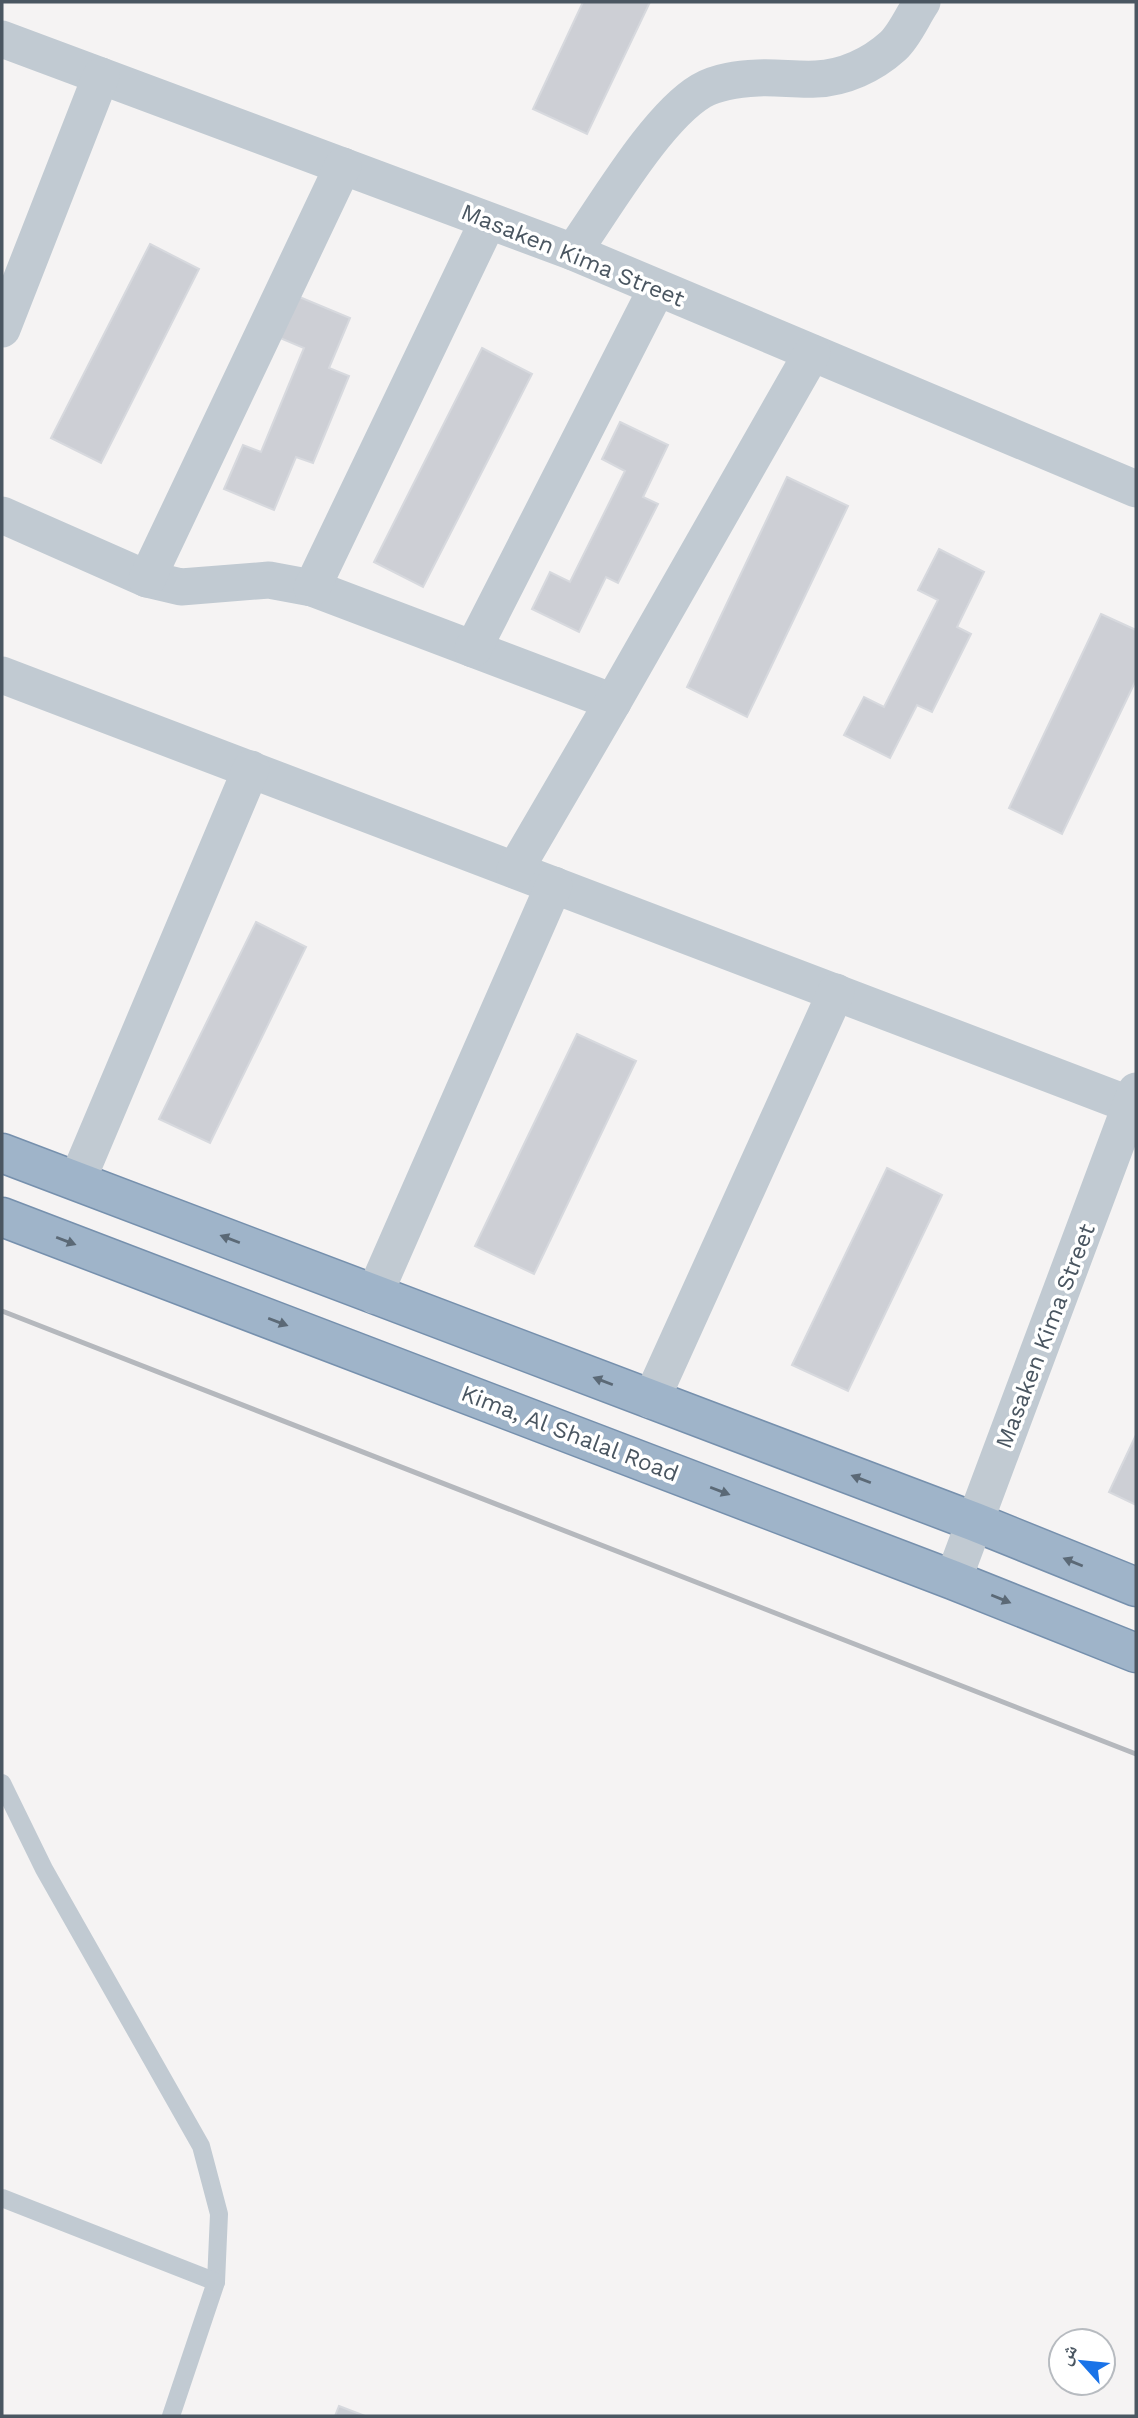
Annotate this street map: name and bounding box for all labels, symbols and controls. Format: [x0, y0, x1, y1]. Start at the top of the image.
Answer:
street label: Masaken Kima Street [457, 198, 689, 313]
street label: Masaken Kima Street [990, 1220, 1101, 1452]
one-way arrow [219, 1234, 240, 1245]
one-way arrow [55, 1236, 76, 1247]
one-way arrow [268, 1317, 289, 1328]
one-way arrow [592, 1375, 613, 1386]
street label: Kima, Al Shalal Road [457, 1380, 682, 1487]
one-way arrow [851, 1473, 872, 1484]
one-way arrow [709, 1485, 730, 1496]
one-way arrow [1062, 1556, 1083, 1567]
one-way arrow [990, 1593, 1011, 1604]
north arrow [1047, 2327, 1117, 2397]
text: ش [1052, 2340, 1082, 2369]

